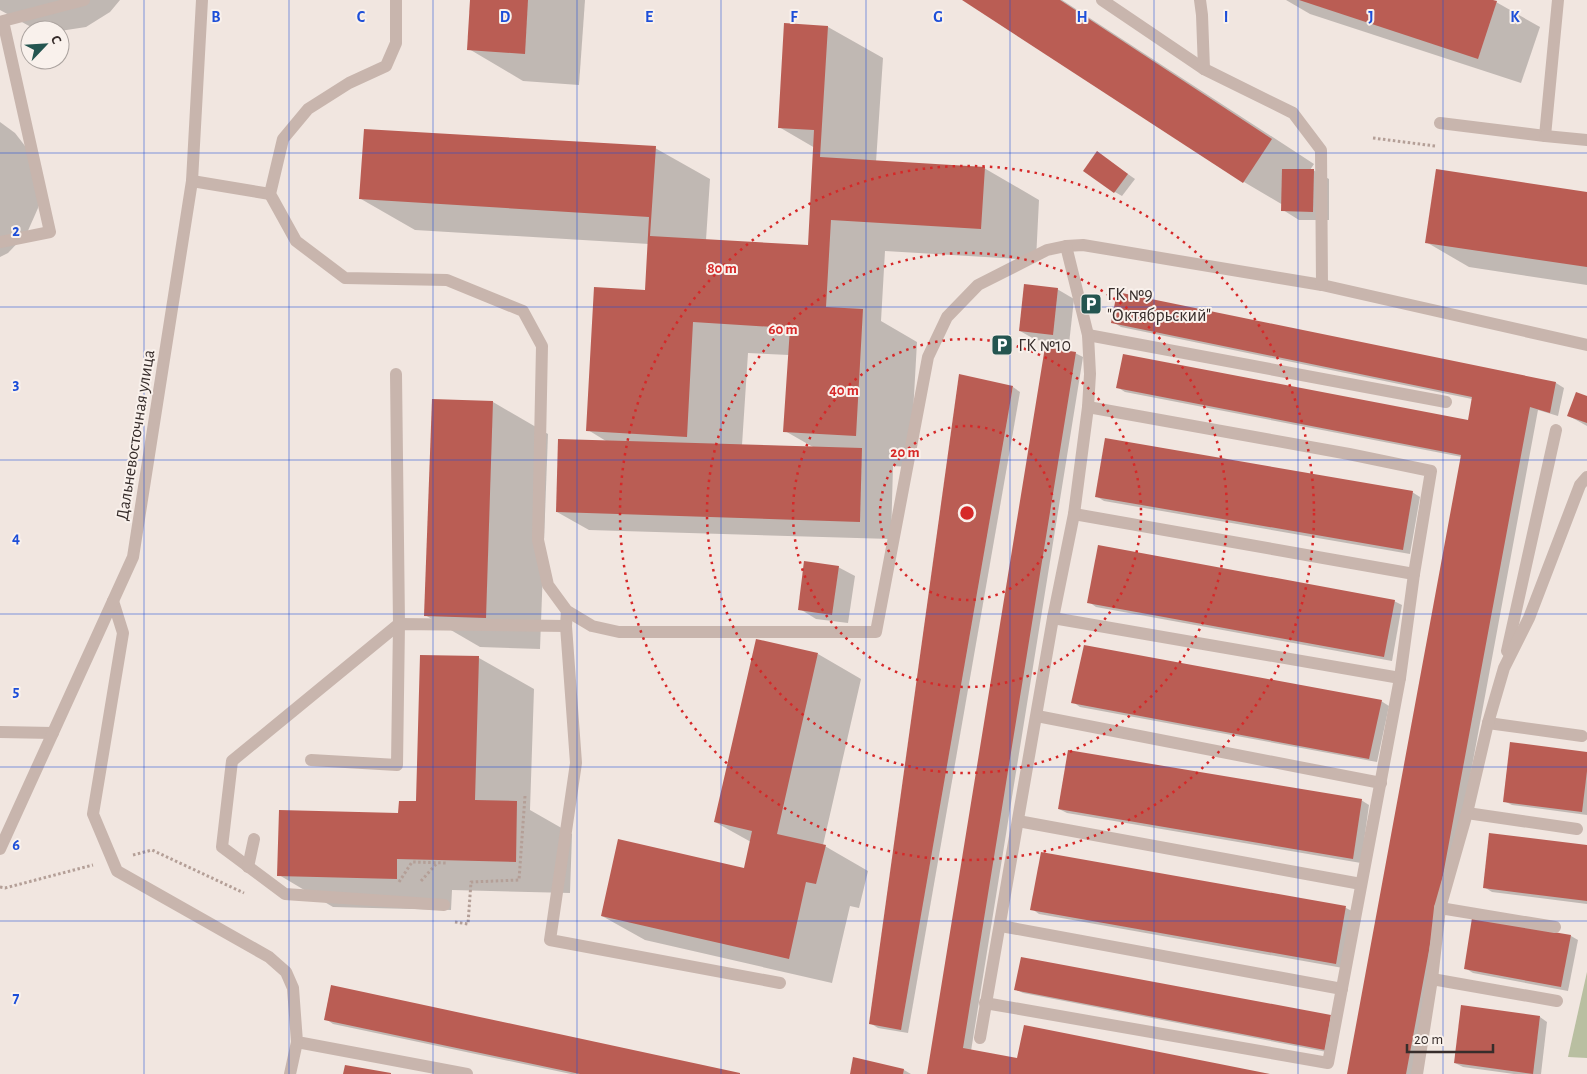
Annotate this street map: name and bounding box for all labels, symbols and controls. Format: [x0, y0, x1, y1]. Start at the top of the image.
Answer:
text: B [211, 9, 221, 25]
text: C [357, 9, 366, 25]
text: D [500, 9, 511, 25]
text: E [645, 9, 653, 25]
text: F [790, 9, 798, 25]
text: G [933, 9, 943, 25]
text: H [1076, 9, 1088, 25]
text: I [1224, 9, 1228, 25]
text: J [1368, 9, 1374, 25]
text: K [1510, 9, 1520, 25]
north arrow [20, 20, 70, 70]
text: С [48, 33, 64, 47]
text: 2 [12, 223, 20, 239]
text: 80 m [707, 261, 737, 276]
place label: ГК №9 "Октябрьский" [1107, 286, 1211, 325]
parking icon: ГК №9 "Октябрьский" [1079, 292, 1103, 316]
text: 60 m [768, 322, 798, 337]
parking icon: ГК №10 [990, 333, 1014, 357]
place label: ГК №10 [1018, 337, 1071, 355]
street label: Дальневосточная улица [114, 348, 158, 522]
text: 3 [13, 376, 20, 392]
text: 40 m [829, 383, 859, 398]
text: 20 m [890, 445, 920, 460]
centre of rings [958, 504, 976, 522]
text: 4 [12, 530, 20, 546]
text: 5 [13, 683, 20, 699]
text: 6 [12, 837, 20, 853]
text: 7 [13, 990, 20, 1006]
scale bar [1407, 1022, 1493, 1054]
text: 20 m [1414, 1032, 1443, 1047]

